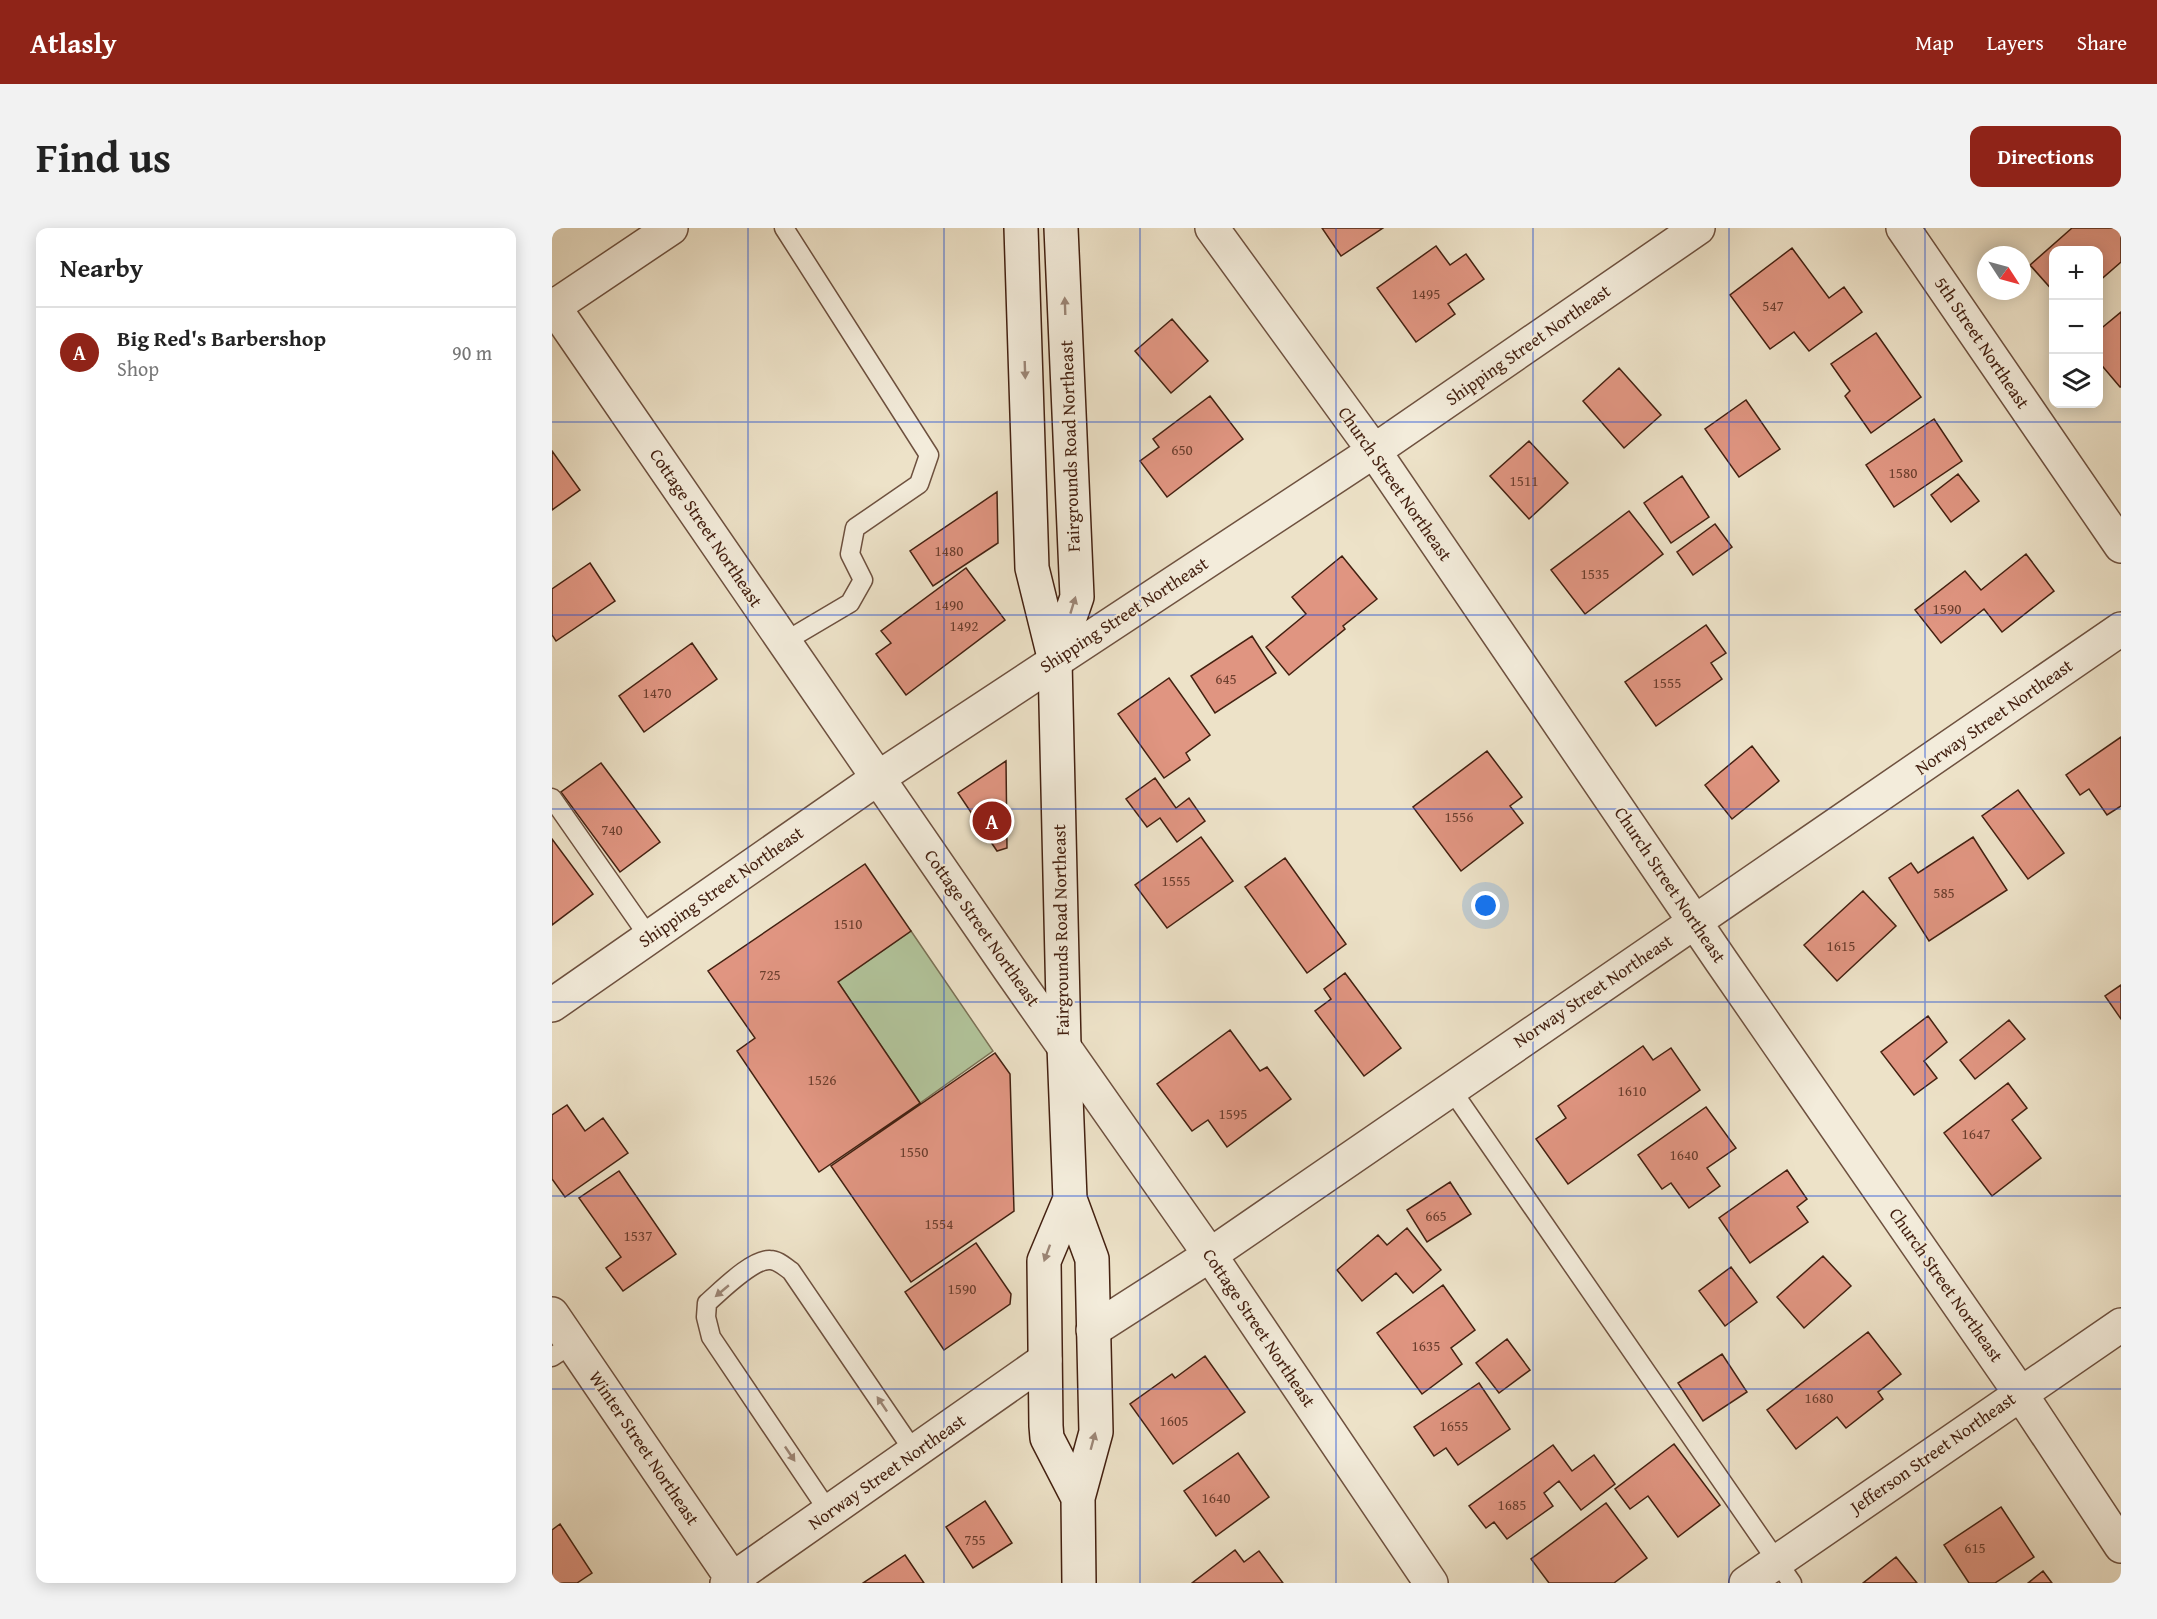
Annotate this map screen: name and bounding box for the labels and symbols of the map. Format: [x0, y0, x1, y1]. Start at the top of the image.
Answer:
north arrow [1977, 246, 2031, 300]
street label: 5th Street Northeast [1928, 271, 2037, 415]
street label: Shipping Street Northeast [1440, 277, 1616, 412]
house number: 1495 [1412, 283, 1440, 304]
house number: 547 [1762, 295, 1784, 316]
one-way arrow [1060, 296, 1069, 315]
street label: Fairgrounds Road Northeast [1052, 339, 1087, 552]
one-way arrow [1021, 361, 1030, 380]
street label: Church Street Northeast [1332, 401, 1459, 567]
house number: 650 [1171, 439, 1193, 460]
street label: Cottage Street Northeast [643, 443, 770, 613]
house number: 1580 [1889, 462, 1917, 483]
house number: 1511 [1510, 470, 1538, 491]
house number: 1480 [935, 540, 963, 561]
street label: Shipping Street Northeast [1034, 549, 1214, 679]
house number: 1535 [1581, 563, 1609, 584]
house number: 1490 [935, 594, 963, 615]
one-way arrow [1069, 596, 1078, 614]
house number: 1590 [1933, 598, 1961, 619]
house number: 1492 [950, 615, 978, 636]
street label: Norway Street Northeast [1909, 652, 2079, 781]
house number: 645 [1215, 668, 1237, 689]
house number: 1555 [1653, 672, 1681, 693]
house number: 1470 [643, 682, 671, 703]
pin: A [972, 798, 1012, 844]
street label: Church Street Northeast [1608, 801, 1733, 969]
house number: 1556 [1445, 806, 1473, 827]
house number: 740 [601, 819, 623, 840]
street label: Shipping Street Northeast [633, 819, 809, 954]
street label: Fairgrounds Road Northeast [1045, 823, 1076, 1036]
street label: Cottage Street Northeast [918, 844, 1047, 1012]
house number: 1555 [1162, 870, 1190, 891]
house number: 585 [1933, 882, 1955, 903]
your location [1471, 891, 1500, 920]
house number: 1510 [834, 913, 862, 934]
street label: Norway Street Northeast [1508, 927, 1678, 1054]
house number: 1615 [1827, 935, 1855, 956]
house number: 725 [759, 964, 781, 985]
house number: 1526 [808, 1069, 836, 1090]
house number: 1610 [1618, 1080, 1646, 1101]
house number: 1595 [1219, 1103, 1247, 1124]
house number: 1647 [1962, 1123, 1990, 1144]
house number: 1550 [900, 1141, 928, 1162]
house number: 1640 [1670, 1144, 1698, 1165]
street label: Church Street Northeast [1883, 1202, 2010, 1368]
house number: 665 [1425, 1205, 1447, 1226]
house number: 1554 [925, 1213, 953, 1234]
house number: 1537 [624, 1225, 652, 1246]
street label: Cottage Street Northeast [1196, 1243, 1323, 1413]
one-way arrow [1042, 1245, 1052, 1263]
house number: 1590 [948, 1278, 976, 1299]
one-way arrow [714, 1284, 730, 1297]
house number: 1635 [1412, 1335, 1440, 1356]
street label: Winter Street Northeast [582, 1365, 707, 1531]
street label: Jefferson Street Northeast [1843, 1385, 2022, 1521]
house number: 1680 [1805, 1387, 1833, 1408]
one-way arrow [877, 1396, 888, 1412]
street label: Norway Street Northeast [802, 1407, 972, 1536]
house number: 1605 [1160, 1410, 1188, 1431]
house number: 1655 [1440, 1415, 1468, 1436]
one-way arrow [1089, 1432, 1098, 1450]
one-way arrow [784, 1446, 795, 1462]
house number: 1640 [1202, 1487, 1230, 1508]
house number: 1685 [1498, 1494, 1526, 1515]
house number: 755 [964, 1529, 986, 1550]
house number: 615 [1964, 1537, 1986, 1558]

